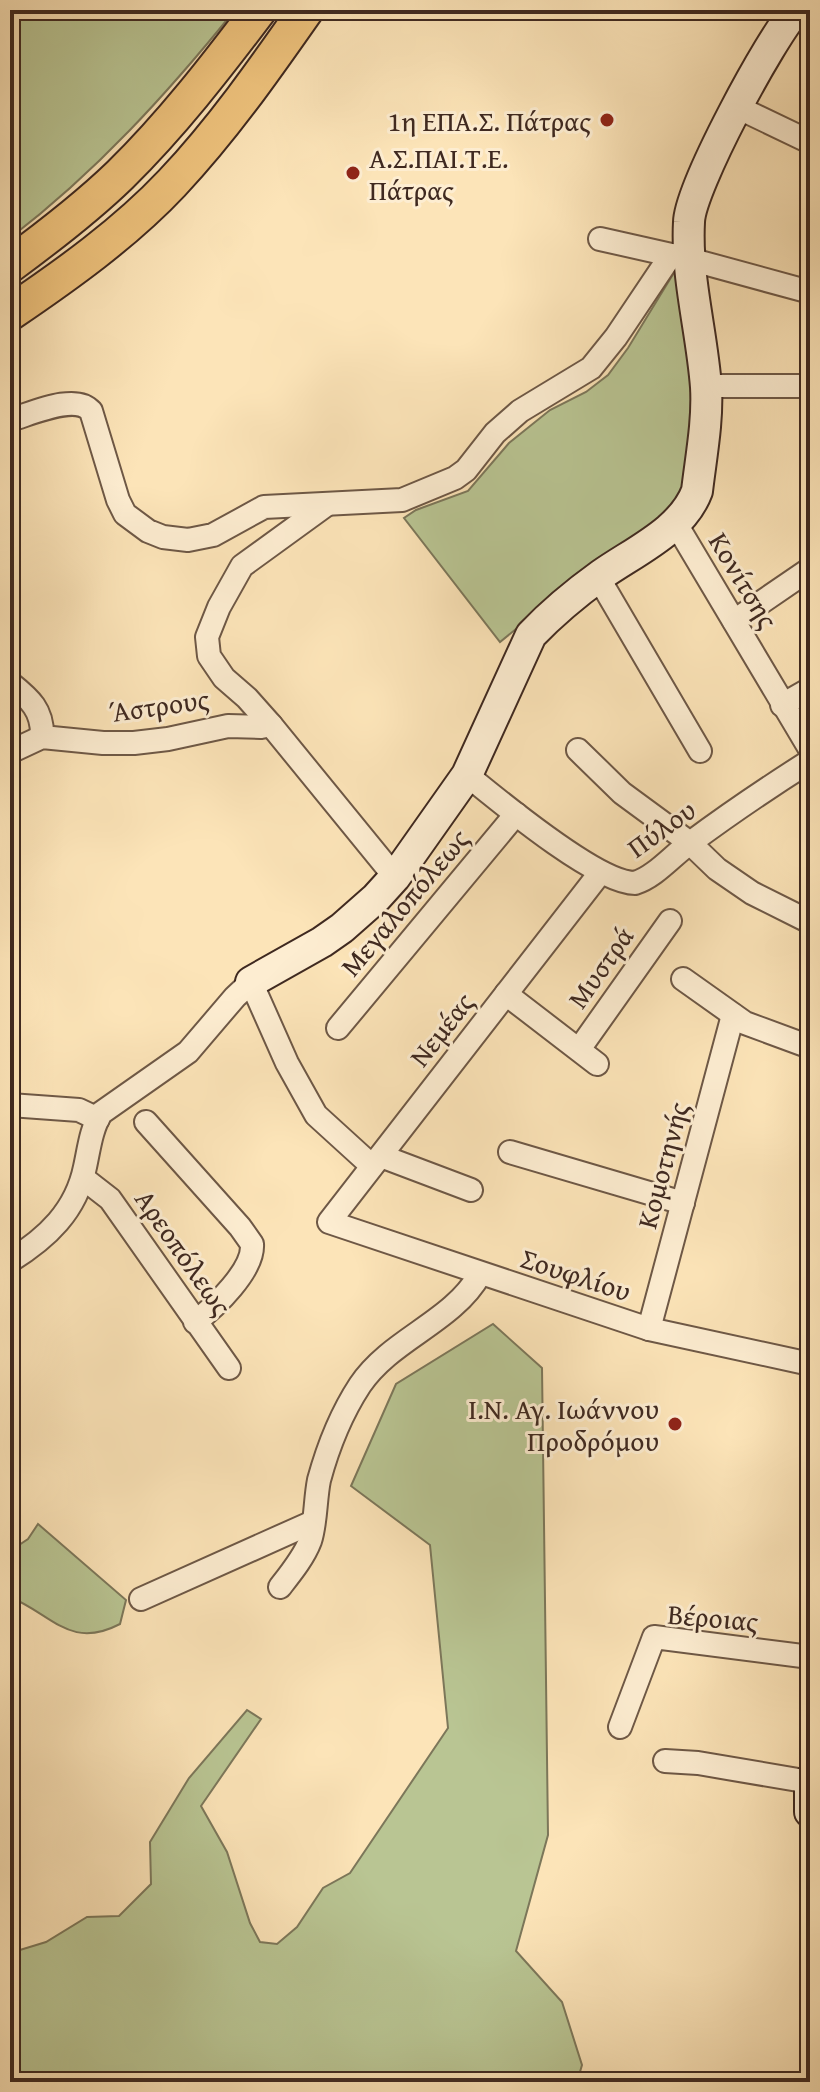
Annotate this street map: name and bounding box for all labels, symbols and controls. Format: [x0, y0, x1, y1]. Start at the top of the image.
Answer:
place label: 1η ΕΠΑ.Σ. Πάτρας [388, 100, 591, 141]
marker: 1η ΕΠΑ.Σ. Πάτρας [598, 111, 616, 129]
place label: Α.Σ.ΠΑΙ.Τ.Ε. Πάτρας [369, 137, 509, 210]
marker: Α.Σ.ΠΑΙ.Τ.Ε. Πάτρας [344, 164, 362, 182]
street label: Κονίτσης [699, 524, 789, 636]
street label: Άστρους [107, 678, 212, 732]
street label: Πύλου [618, 789, 704, 867]
street label: Μεγαλοπόλεως [330, 819, 478, 985]
street label: Μυστρά [557, 918, 643, 1016]
street label: Νεμέας [399, 983, 483, 1075]
street label: Κομοτηνής [625, 1097, 699, 1233]
street label: Αρεοπόλεως [126, 1181, 243, 1323]
street label: Σουφλίου [516, 1237, 636, 1311]
place label: Ι.Ν. Αγ. Ιωάννου Προδρόμου [468, 1388, 659, 1461]
marker: Ι.Ν. Αγ. Ιωάννου Προδρόμου [666, 1415, 684, 1433]
street label: Βέροιας [666, 1593, 760, 1641]

